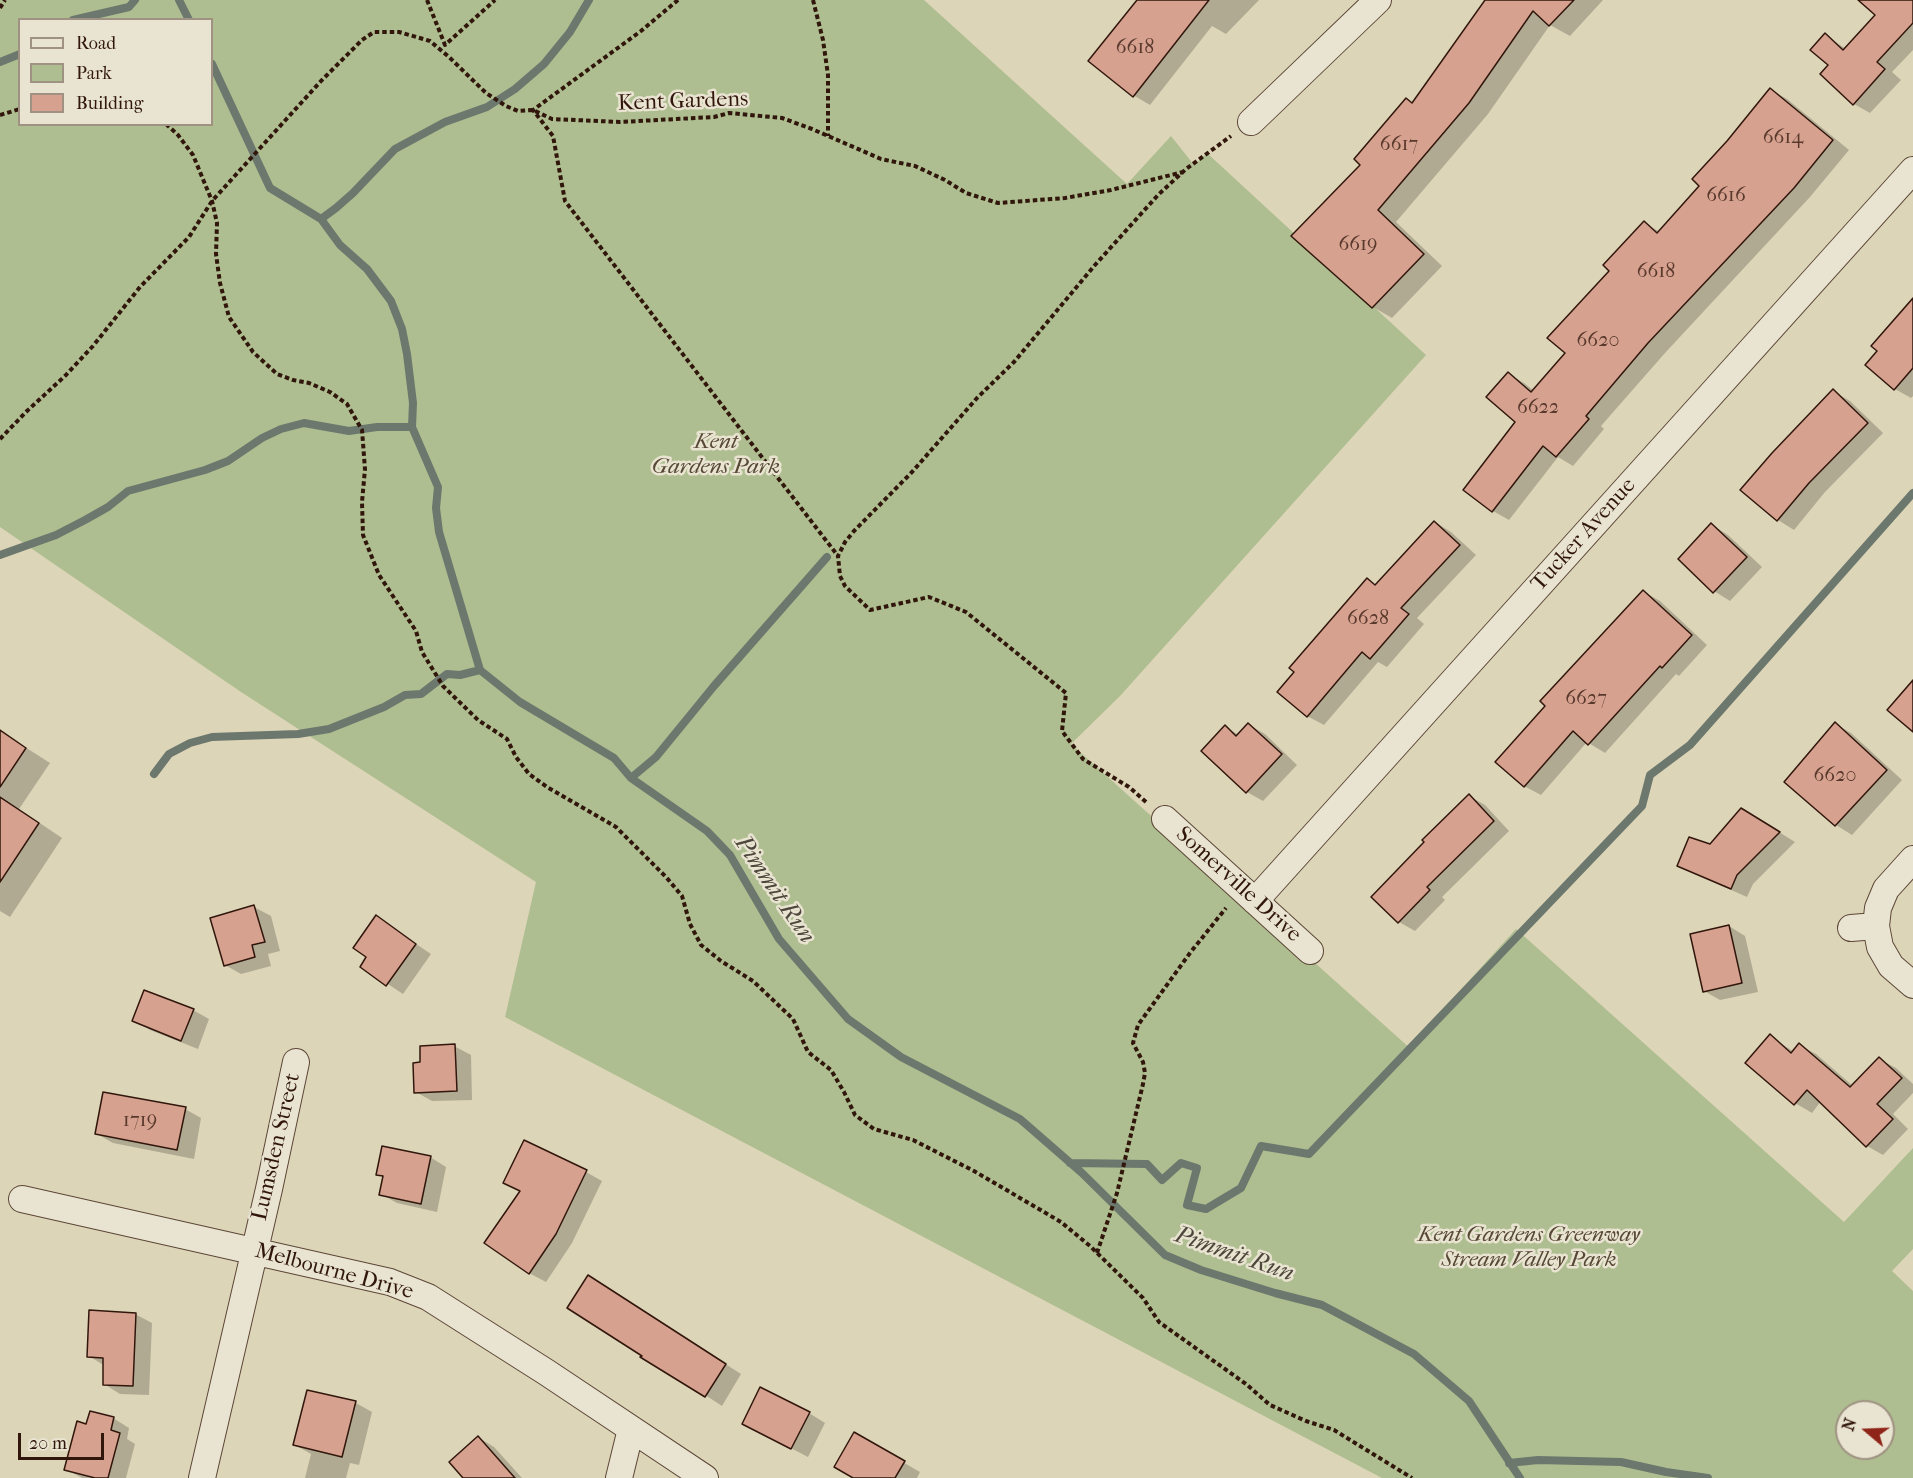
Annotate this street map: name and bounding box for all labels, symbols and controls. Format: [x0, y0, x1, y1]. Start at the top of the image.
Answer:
legend [18, 18, 213, 126]
text: Road [76, 33, 116, 54]
house number: 6618 [1116, 36, 1154, 60]
text: Park [76, 63, 112, 84]
street label: Kent Gardens [617, 87, 749, 117]
text: Building [76, 93, 143, 114]
house number: 6614 [1763, 126, 1803, 150]
house number: 6617 [1380, 133, 1418, 157]
house number: 6616 [1706, 184, 1746, 208]
house number: 6619 [1338, 233, 1378, 257]
house number: 6618 [1637, 260, 1675, 284]
house number: 6620 [1577, 329, 1619, 353]
house number: 6622 [1517, 396, 1559, 420]
park label: Kent Gardens Park [652, 430, 780, 482]
street label: Tucker Avenue [1526, 473, 1642, 597]
house number: 6628 [1347, 607, 1389, 631]
house number: 6627 [1565, 687, 1607, 711]
house number: 6620 [1814, 764, 1856, 788]
street label: Somerville Drive [1170, 822, 1306, 948]
water label: Pimmit Run [727, 831, 821, 949]
street label: Lumsden Street [247, 1071, 307, 1223]
house number: 1719 [123, 1109, 157, 1133]
water label: Pimmit Run [1171, 1221, 1297, 1289]
park label: Kent Gardens Greenway Stream Valley Park [1418, 1223, 1640, 1274]
street label: Melbourne Drive [252, 1238, 416, 1306]
north arrow [1835, 1400, 1895, 1460]
text: N [1838, 1416, 1860, 1433]
scale bar [21, 1421, 106, 1459]
text: 20 m [29, 1433, 67, 1454]

